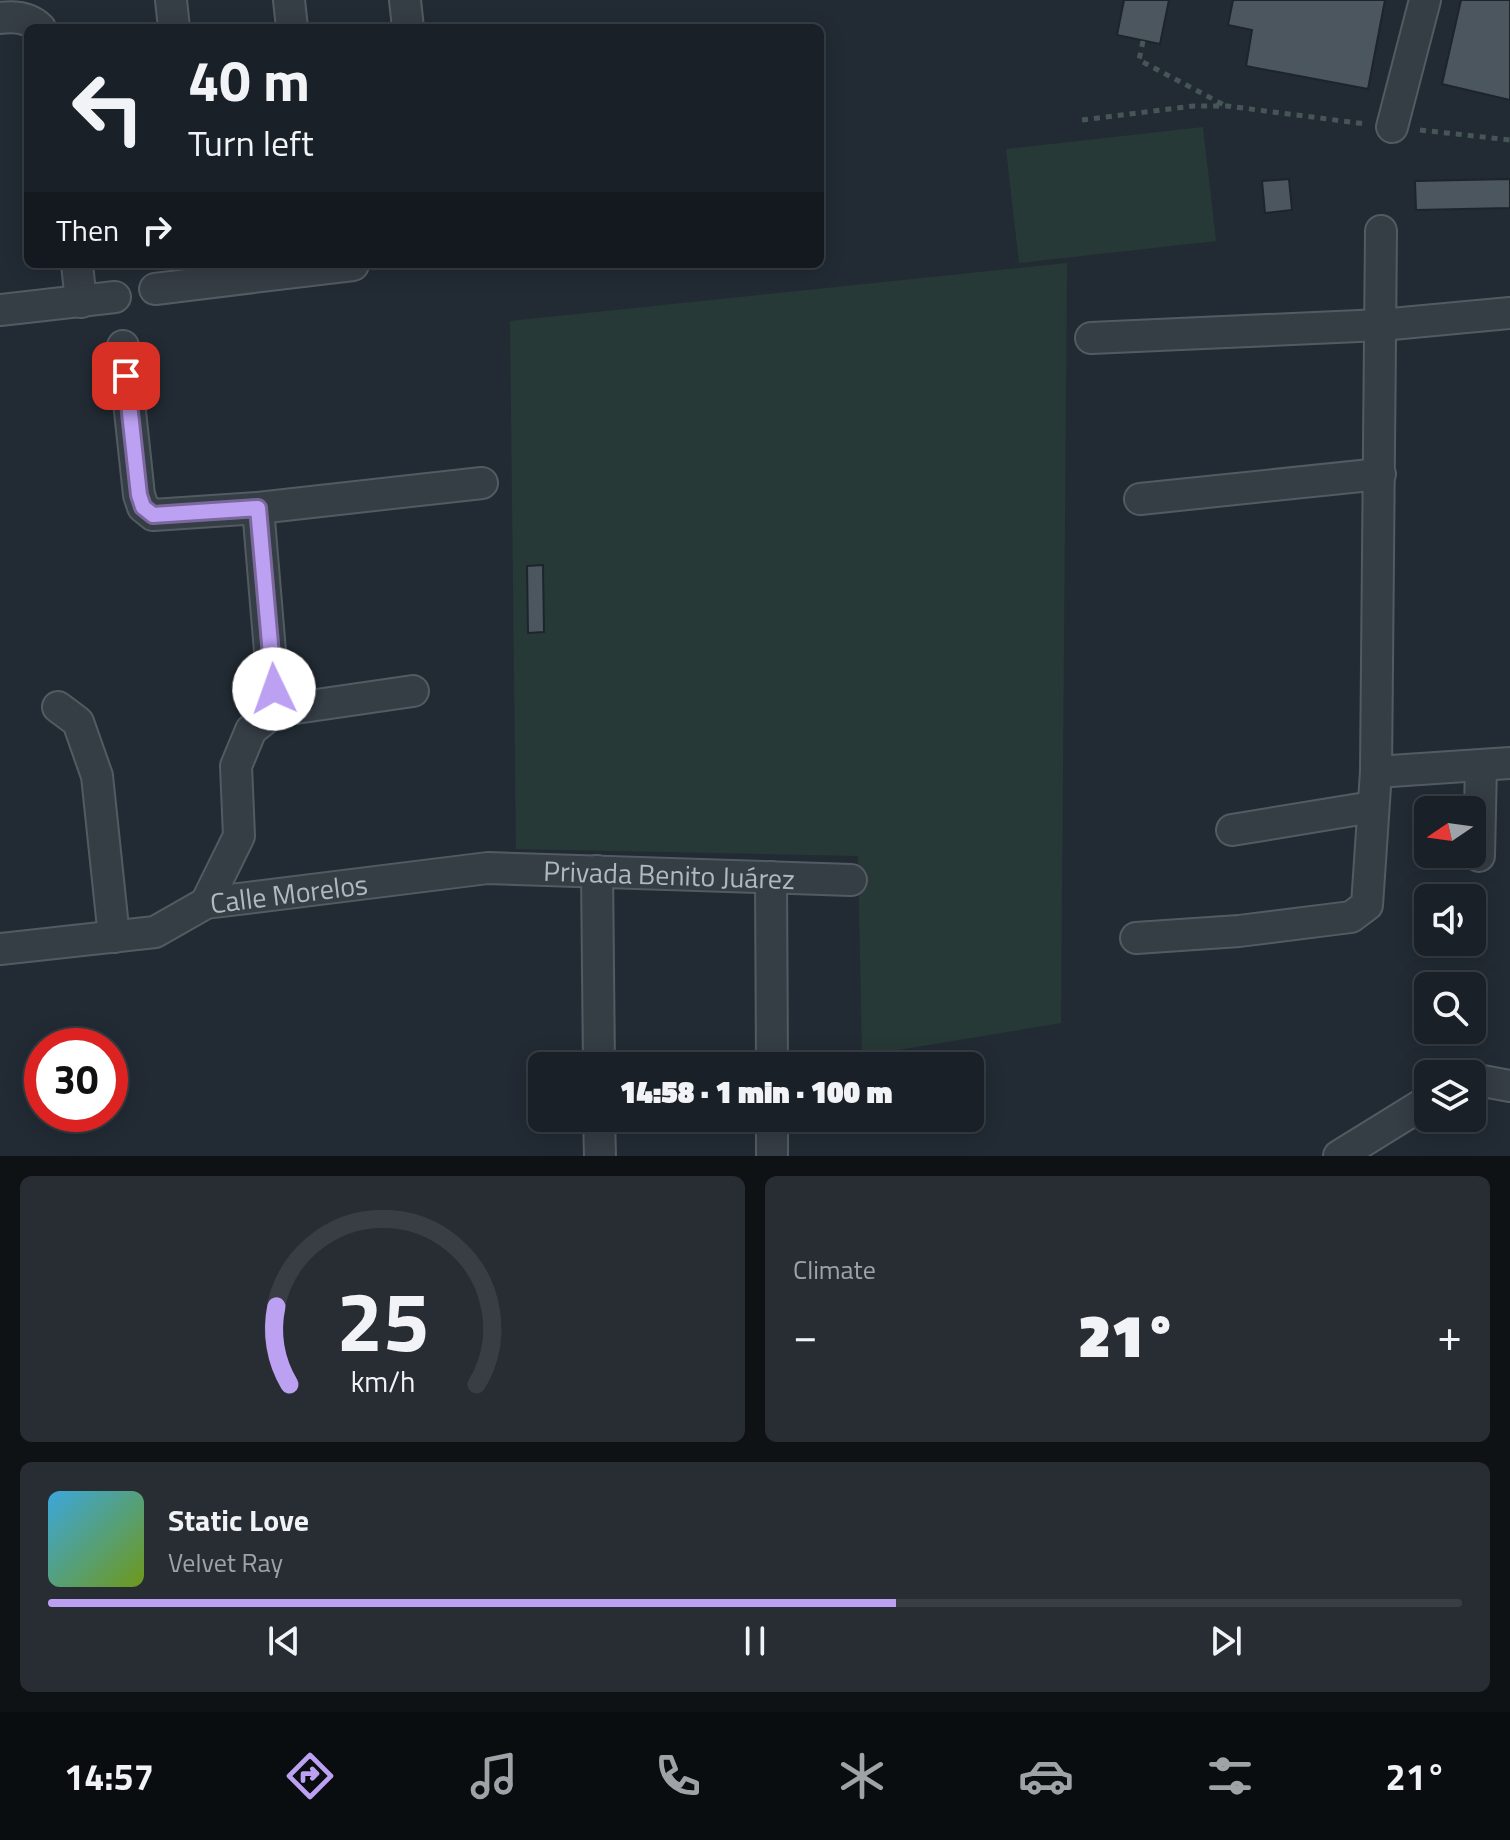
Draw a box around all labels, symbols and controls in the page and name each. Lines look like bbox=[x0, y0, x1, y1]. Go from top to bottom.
text: 40 m bbox=[188, 38, 310, 123]
icon: left bbox=[56, 56, 160, 160]
text: Turn left bbox=[188, 115, 314, 170]
text: Then bbox=[56, 207, 119, 253]
icon: right bbox=[135, 208, 179, 252]
pin bbox=[92, 342, 160, 410]
icon: arrive bbox=[104, 354, 148, 398]
position arrow bbox=[232, 647, 316, 731]
north arrow bbox=[1414, 796, 1486, 868]
map controls bbox=[1414, 796, 1486, 1132]
street label: Privada Benito Juárez bbox=[543, 848, 795, 900]
street label: Calle Morelos bbox=[207, 862, 370, 924]
button: sound bbox=[1414, 884, 1486, 956]
button: search bbox=[1414, 972, 1486, 1044]
speed limit sign: 30 bbox=[24, 1028, 128, 1132]
button: layers bbox=[1414, 1060, 1486, 1132]
text: 14:58 · 1 min · 100 m bbox=[620, 1069, 892, 1115]
text: Climate bbox=[793, 1250, 876, 1289]
text: 25 bbox=[336, 1257, 429, 1383]
text: 21° bbox=[1078, 1289, 1177, 1380]
text: − bbox=[793, 1301, 818, 1368]
text: + bbox=[1437, 1301, 1462, 1368]
text: km/h bbox=[350, 1360, 415, 1403]
text: Static Love bbox=[168, 1497, 309, 1543]
text: Velvet Ray bbox=[168, 1543, 283, 1582]
icon: previous bbox=[262, 1619, 306, 1663]
icon: pause bbox=[733, 1619, 777, 1663]
icon: next bbox=[1204, 1619, 1248, 1663]
icon: directions bbox=[282, 1748, 338, 1804]
icon: music bbox=[466, 1748, 522, 1804]
icon: phone bbox=[650, 1748, 706, 1804]
icon: climate bbox=[834, 1748, 890, 1804]
icon: car bbox=[1018, 1748, 1074, 1804]
icon: filters bbox=[1202, 1748, 1258, 1804]
text: 14:57 bbox=[64, 1749, 154, 1804]
text: 21° bbox=[1386, 1749, 1446, 1804]

